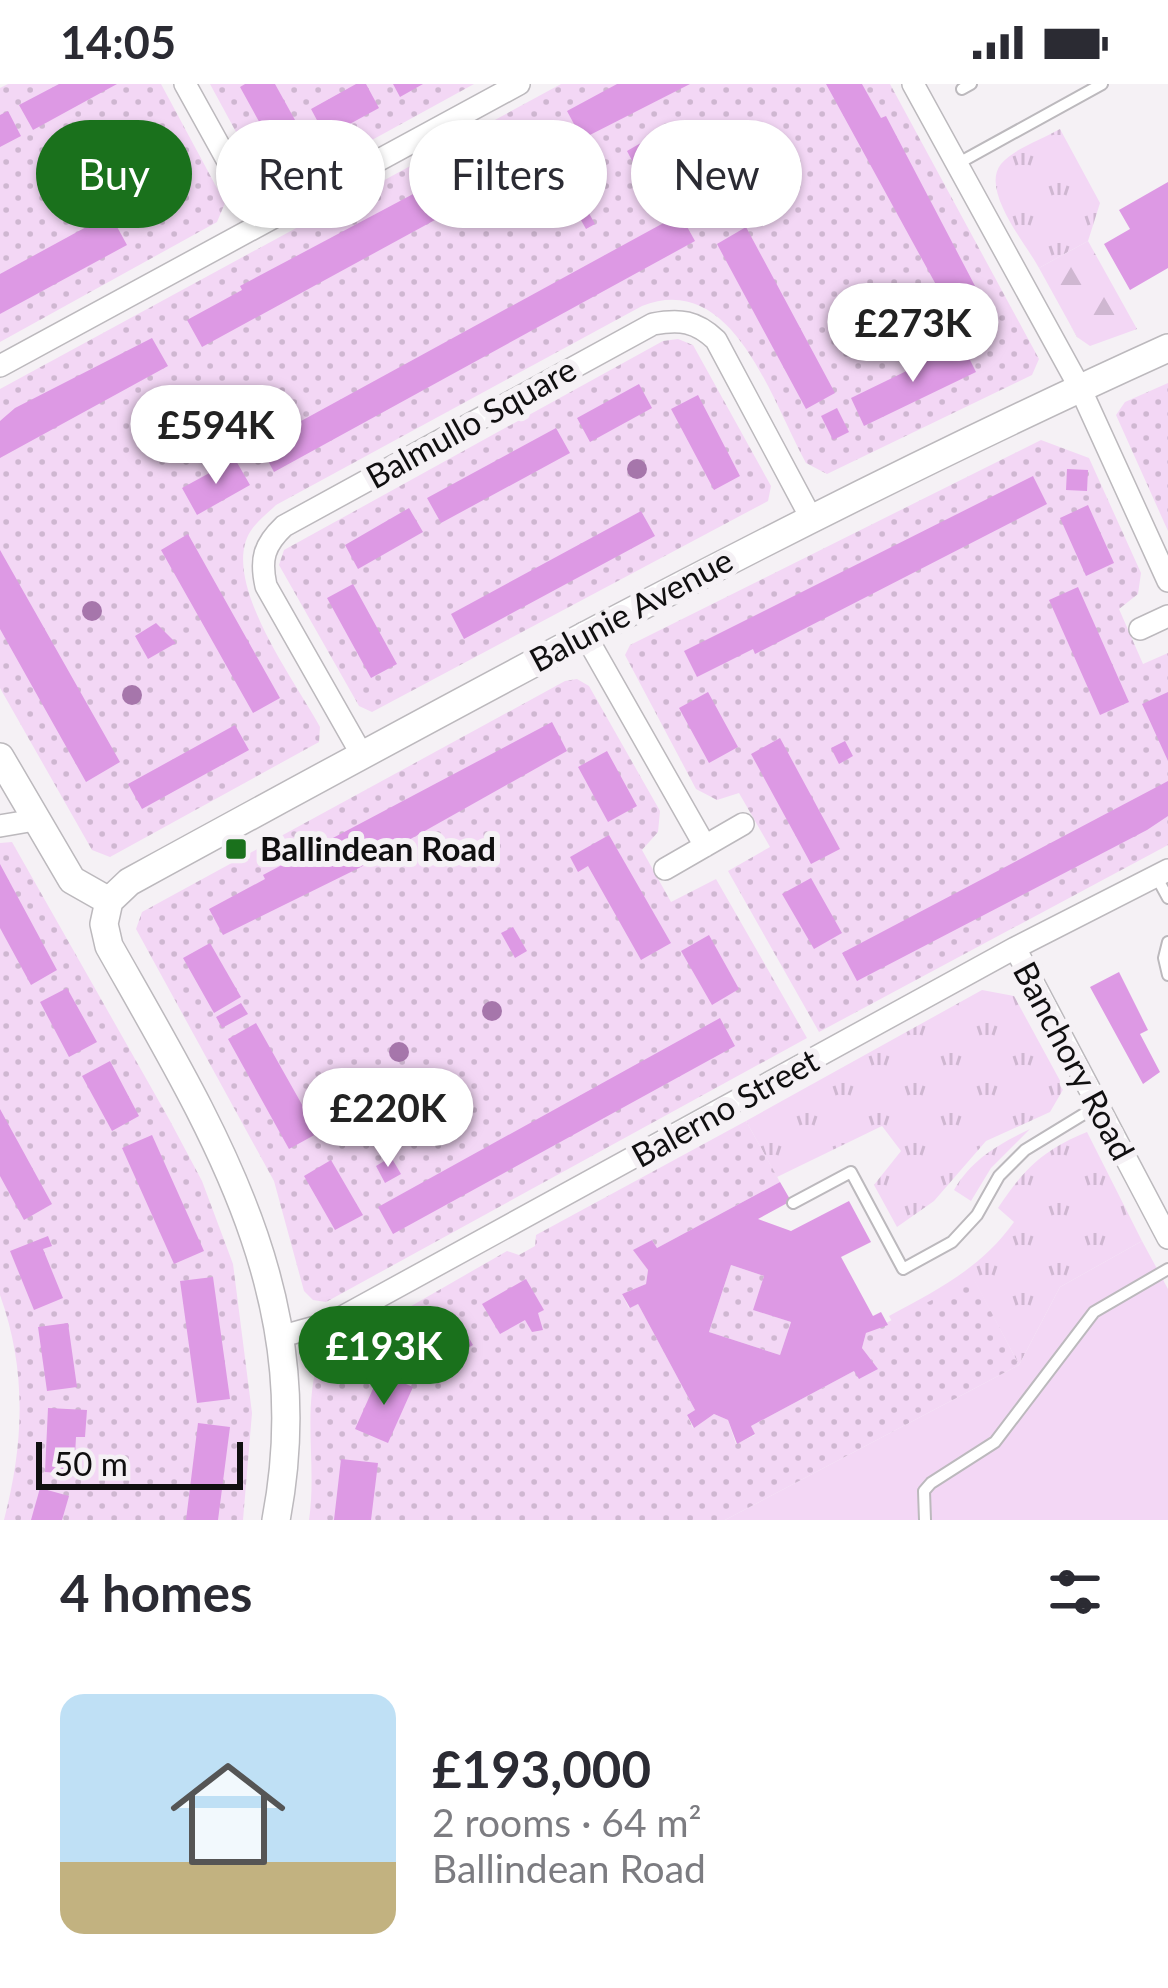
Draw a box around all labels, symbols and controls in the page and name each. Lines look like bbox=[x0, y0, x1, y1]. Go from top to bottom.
text: 14:05 bbox=[60, 15, 176, 69]
chip: Buy bbox=[36, 120, 192, 228]
chip: Rent bbox=[216, 120, 385, 228]
chip: Filters bbox=[409, 120, 607, 228]
chip: New bbox=[631, 120, 802, 228]
pin: £273K bbox=[829, 283, 997, 385]
text: £273K bbox=[854, 299, 972, 345]
street label: Balmullo Square bbox=[359, 348, 582, 496]
pin: £594K bbox=[132, 385, 300, 487]
text: £594K bbox=[157, 401, 275, 447]
street label: Balunie Avenue bbox=[522, 539, 739, 679]
place label: Ballindean Road bbox=[260, 828, 496, 868]
marker: Ballindean Road bbox=[223, 836, 249, 862]
street label: Banchory Road bbox=[1006, 955, 1144, 1166]
street label: Balerno Street bbox=[624, 1039, 825, 1175]
pin: £220K bbox=[304, 1068, 472, 1170]
text: £220K bbox=[329, 1084, 447, 1130]
pin: £193K bbox=[300, 1306, 468, 1408]
text: £193K bbox=[325, 1322, 443, 1368]
scale bar bbox=[36, 1436, 243, 1489]
text: 50 m bbox=[54, 1443, 128, 1483]
icon: filters bbox=[1042, 1559, 1108, 1625]
text: 4 homes bbox=[60, 1562, 252, 1623]
text: £193,000 bbox=[432, 1738, 651, 1799]
icon: home bbox=[156, 1742, 300, 1886]
text: 2 rooms · 64 m² bbox=[432, 1799, 702, 1845]
text: Ballindean Road bbox=[432, 1845, 706, 1891]

